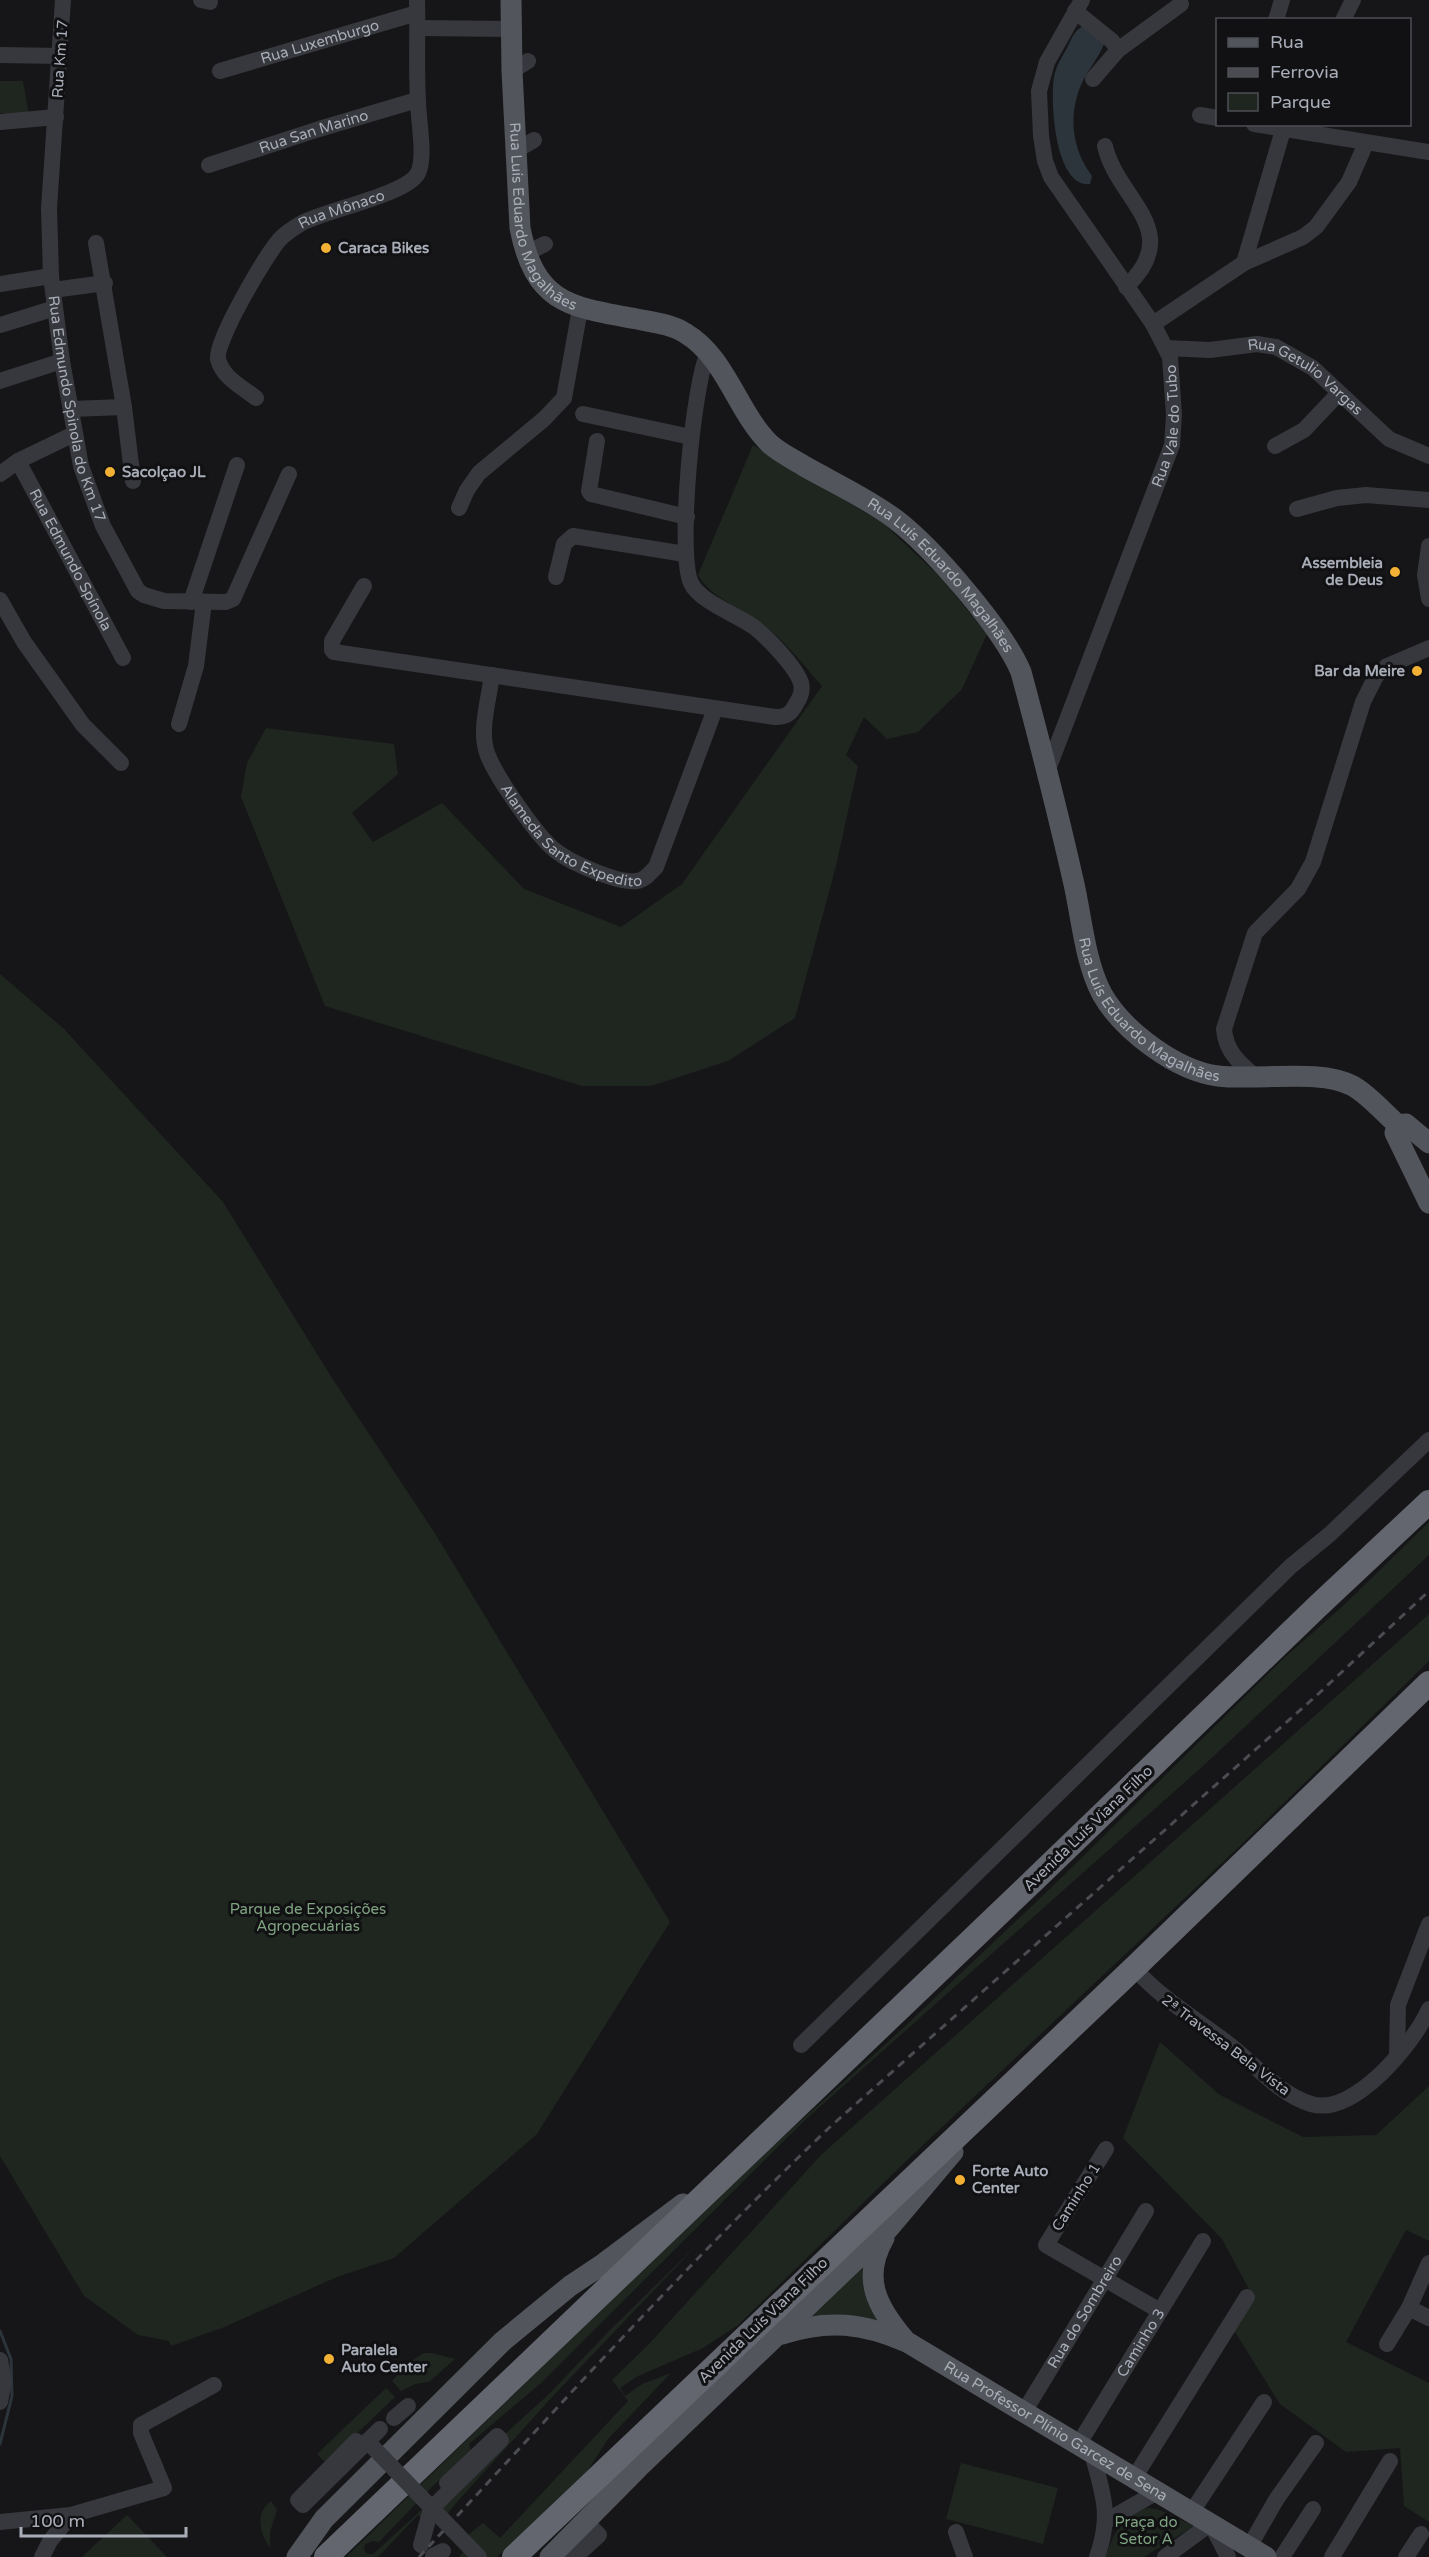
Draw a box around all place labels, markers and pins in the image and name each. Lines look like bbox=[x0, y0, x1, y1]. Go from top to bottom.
place label: Caraca Bikes bbox=[338, 239, 429, 257]
marker: Caraca Bikes bbox=[319, 241, 333, 255]
place label: Sacolçao JL bbox=[122, 463, 206, 482]
marker: Sacolçao JL bbox=[103, 465, 117, 479]
place label: Assembleia de Deus bbox=[1301, 554, 1383, 589]
marker: Assembleia de Deus bbox=[1388, 565, 1402, 579]
place label: Bar da Meire bbox=[1314, 662, 1406, 680]
marker: Bar da Meire bbox=[1410, 664, 1424, 678]
place label: Forte Auto Center bbox=[972, 2162, 1048, 2197]
marker: Forte Auto Center bbox=[953, 2173, 967, 2187]
place label: Paralela Auto Center bbox=[341, 2341, 428, 2376]
marker: Paralela Auto Center bbox=[322, 2352, 336, 2366]

